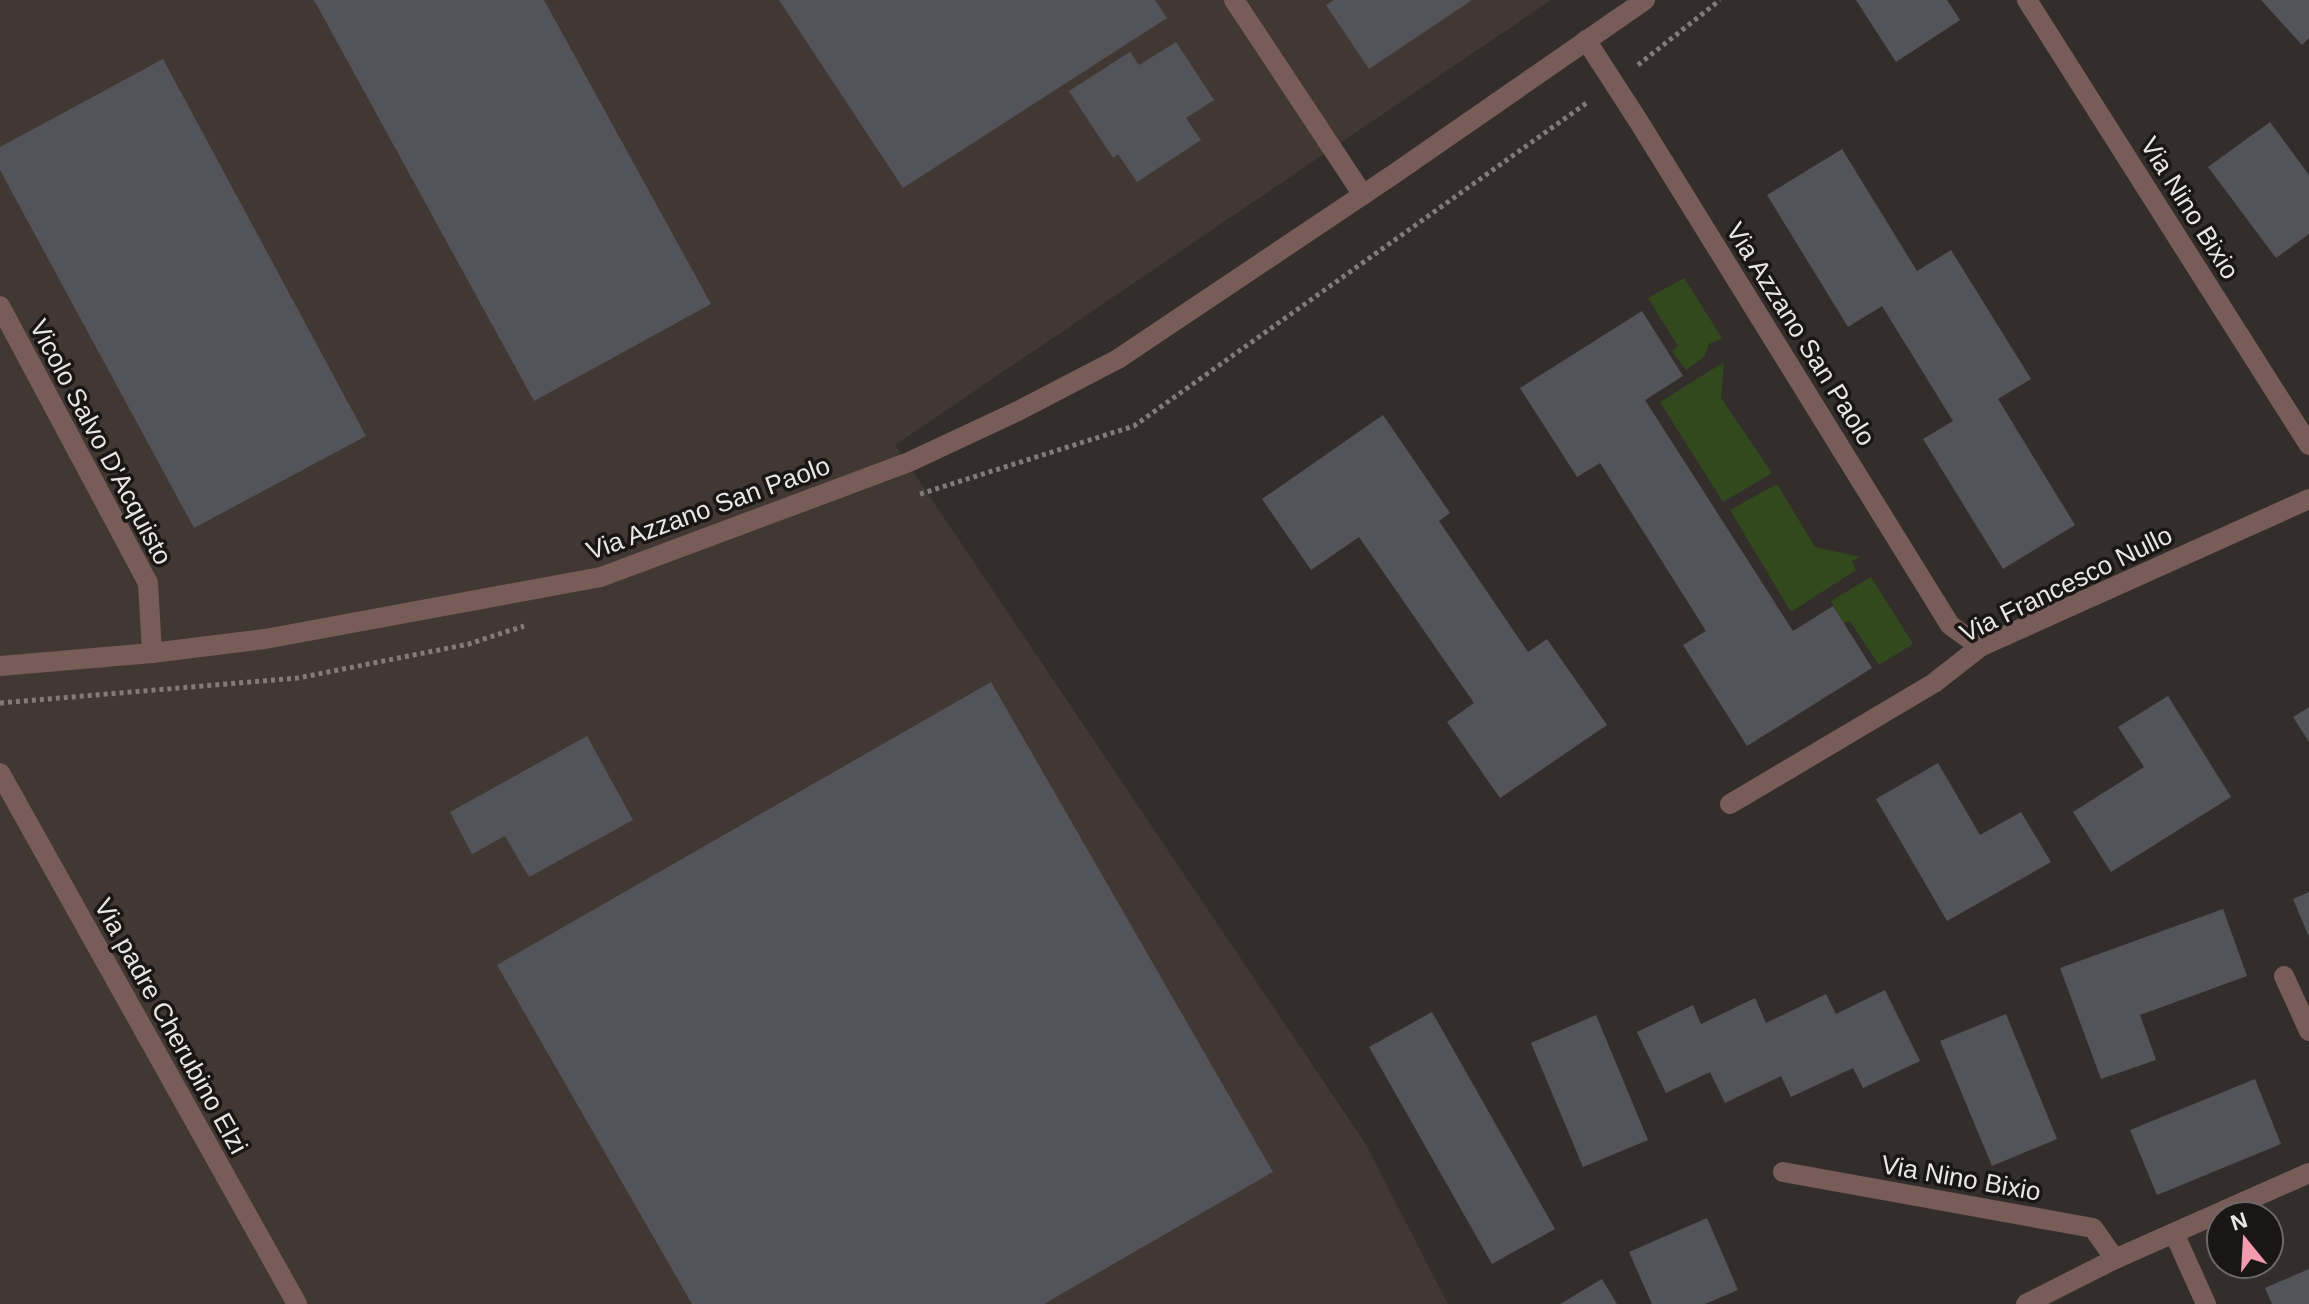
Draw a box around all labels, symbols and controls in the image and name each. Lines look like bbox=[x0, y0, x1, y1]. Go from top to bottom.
street label: Via Nino Bixio bbox=[2135, 132, 2245, 284]
street label: Via Azzano San Paolo bbox=[1720, 217, 1882, 451]
street label: Vicolo Salvo D'Acquisto bbox=[24, 314, 178, 570]
street label: Via Azzano San Paolo bbox=[582, 450, 834, 566]
street label: Via Francesco Nullo bbox=[1955, 520, 2177, 648]
street label: Via padre Cherubino Elzi bbox=[88, 893, 254, 1159]
street label: Via Nino Bixio bbox=[1879, 1149, 2043, 1207]
north arrow bbox=[2205, 1200, 2285, 1280]
text: N bbox=[2228, 1207, 2250, 1236]

